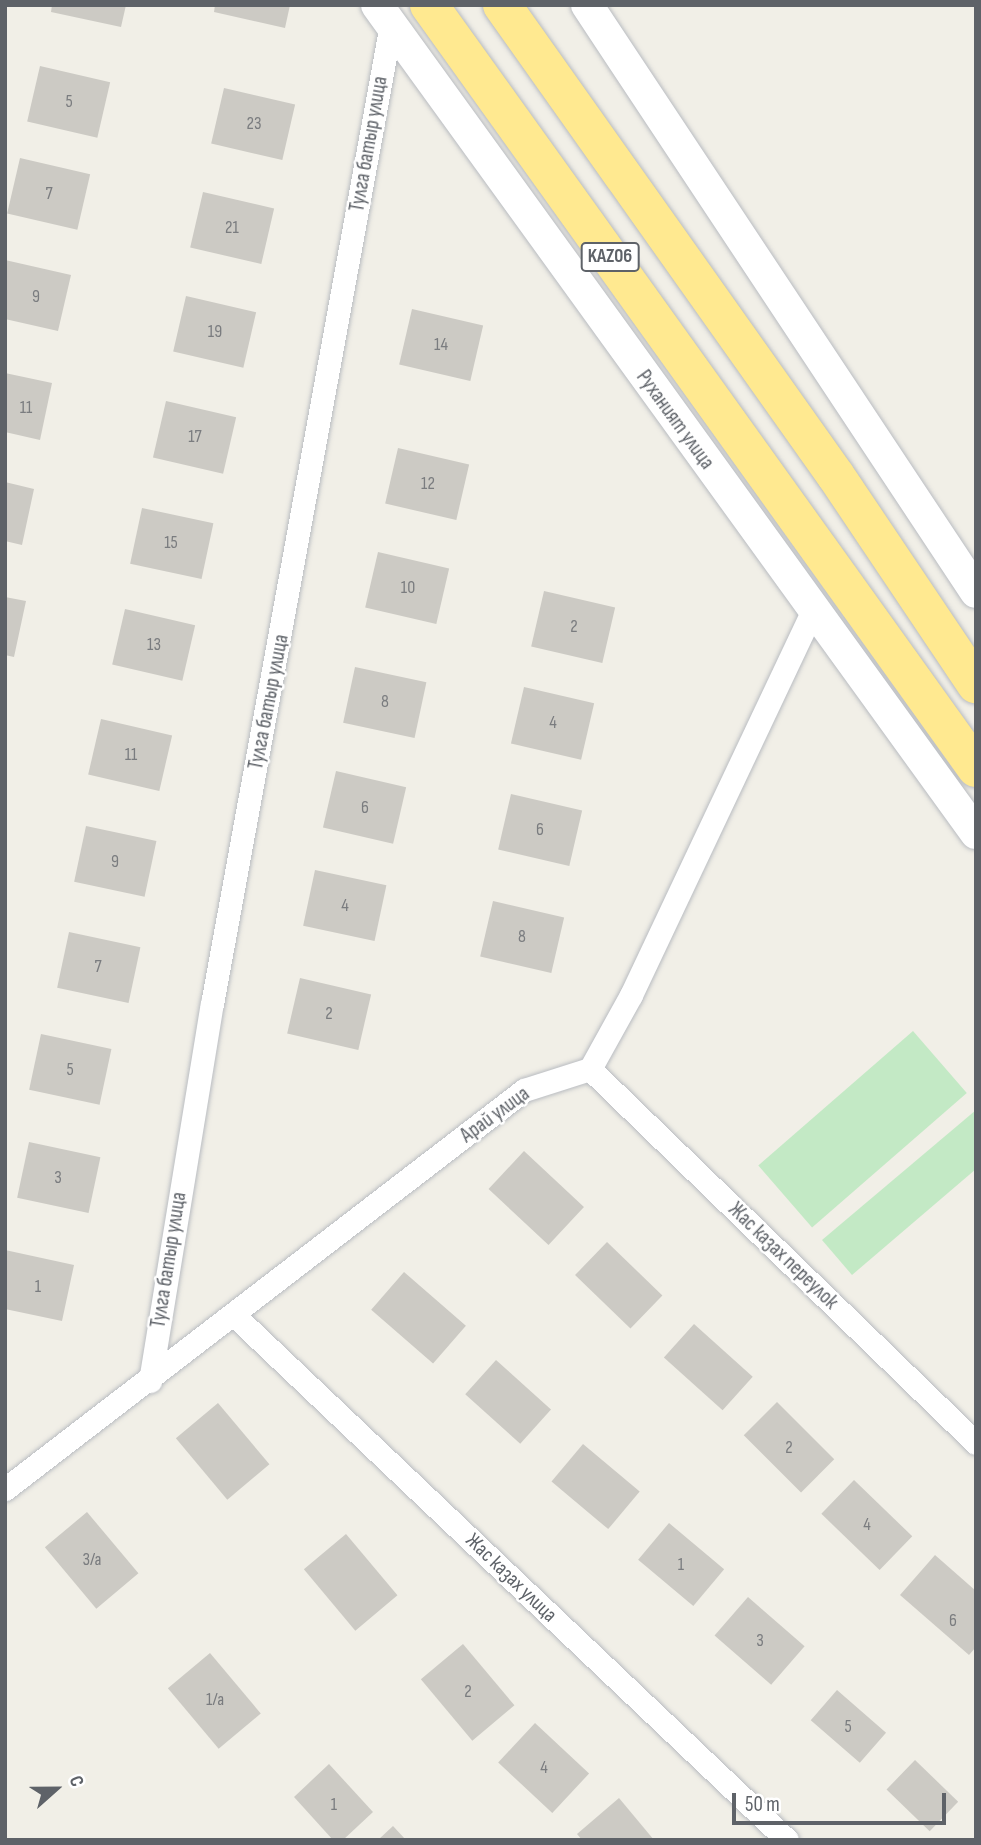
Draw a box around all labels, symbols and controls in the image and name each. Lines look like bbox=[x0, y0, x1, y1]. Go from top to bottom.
street label: Тулга батыр улица bbox=[345, 74, 393, 214]
house number: 5 bbox=[65, 91, 73, 113]
house number: 23 bbox=[247, 113, 261, 135]
house number: 7 bbox=[45, 183, 53, 205]
house number: 21 bbox=[225, 217, 239, 239]
road number: KАZ06 bbox=[580, 242, 640, 272]
house number: 9 bbox=[32, 286, 40, 308]
house number: 19 bbox=[208, 321, 222, 343]
house number: 14 bbox=[434, 334, 448, 356]
street label: Руханият улица bbox=[631, 366, 719, 474]
house number: 11 bbox=[20, 397, 32, 419]
house number: 17 bbox=[188, 426, 202, 448]
house number: 12 bbox=[421, 473, 435, 495]
house number: 15 bbox=[164, 532, 178, 554]
house number: 10 bbox=[401, 577, 415, 599]
house number: 2 bbox=[570, 616, 578, 638]
street label: Тулга батыр улица bbox=[244, 632, 294, 772]
house number: 13 bbox=[147, 634, 161, 656]
house number: 8 bbox=[381, 691, 389, 713]
house number: 4 bbox=[549, 712, 557, 734]
house number: 11 bbox=[125, 744, 137, 766]
house number: 6 bbox=[361, 797, 369, 819]
house number: 6 bbox=[536, 819, 544, 841]
house number: 9 bbox=[111, 851, 119, 873]
house number: 4 bbox=[341, 895, 349, 917]
house number: 8 bbox=[518, 926, 526, 948]
house number: 7 bbox=[94, 956, 102, 978]
house number: 2 bbox=[325, 1003, 333, 1025]
house number: 5 bbox=[66, 1059, 74, 1081]
street label: Арай улица bbox=[456, 1082, 534, 1148]
house number: 3 bbox=[54, 1167, 62, 1189]
street label: Тулга батыр улица bbox=[146, 1190, 192, 1330]
street label: Жас казах переулок bbox=[723, 1197, 843, 1315]
house number: 1 bbox=[35, 1276, 41, 1298]
house number: 2 bbox=[785, 1437, 793, 1459]
house number: 4 bbox=[863, 1514, 871, 1536]
street label: Жас казах улица bbox=[460, 1528, 562, 1628]
house number: 3/а bbox=[82, 1549, 102, 1571]
house number: 1 bbox=[678, 1554, 684, 1576]
house number: 6 bbox=[949, 1610, 957, 1632]
house number: 3 bbox=[756, 1630, 764, 1652]
house number: 2 bbox=[464, 1681, 472, 1703]
house number: 1/а bbox=[206, 1689, 224, 1711]
house number: 5 bbox=[844, 1716, 852, 1738]
north arrow bbox=[21, 1754, 91, 1824]
house number: 4 bbox=[540, 1757, 548, 1779]
text: С bbox=[64, 1773, 89, 1790]
scale bar bbox=[736, 1778, 950, 1822]
text: 50 m bbox=[745, 1792, 780, 1817]
house number: 1 bbox=[331, 1794, 337, 1816]

